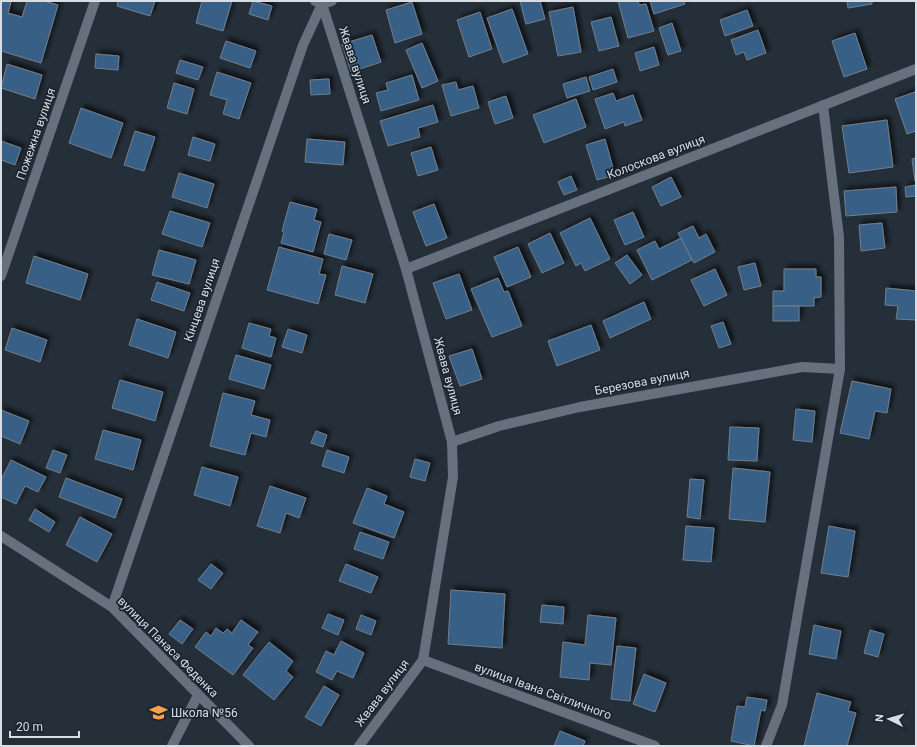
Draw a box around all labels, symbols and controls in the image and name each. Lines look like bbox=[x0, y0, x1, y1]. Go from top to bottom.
street label: Жвава вулиця bbox=[336, 25, 374, 105]
street label: Пожежна вулиця bbox=[14, 86, 58, 182]
street label: Колоскова вулиця bbox=[605, 132, 707, 182]
street label: Кінцева вулиця bbox=[181, 256, 223, 344]
street label: Жвава вулиця bbox=[431, 335, 465, 417]
street label: Березова вулиця bbox=[593, 366, 691, 398]
street label: вулиця Панаса Феденка bbox=[115, 594, 221, 700]
street label: Жвава вулиця bbox=[352, 657, 412, 729]
street label: вулиця Івана Світличного bbox=[473, 660, 614, 722]
north arrow bbox=[869, 699, 909, 739]
school or university icon: Школа №56 bbox=[148, 703, 168, 723]
place label: Школа №56 bbox=[171, 706, 238, 720]
scale bar bbox=[10, 713, 79, 739]
text: N bbox=[873, 714, 886, 723]
text: 20 m bbox=[16, 720, 43, 734]

